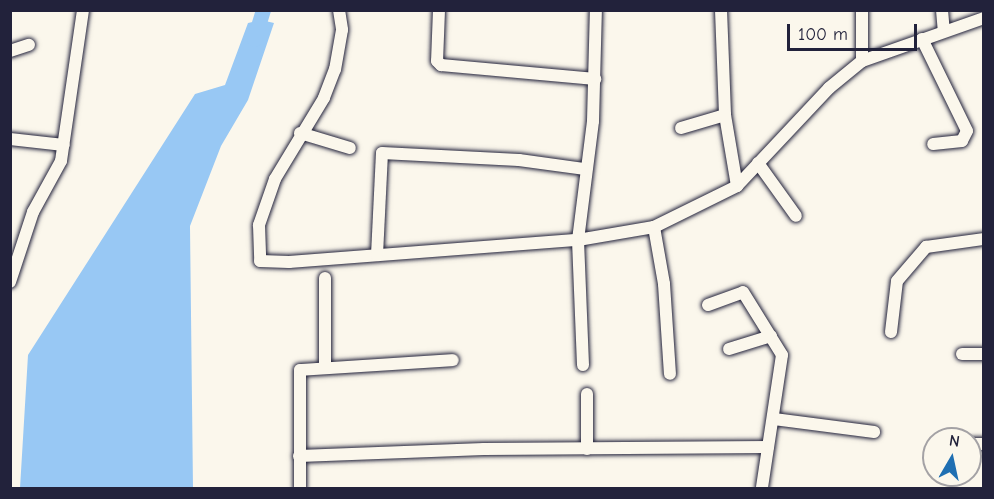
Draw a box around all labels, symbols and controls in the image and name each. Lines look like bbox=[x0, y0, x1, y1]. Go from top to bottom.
scale bar bbox=[790, 12, 920, 50]
text: 100 m bbox=[798, 24, 848, 45]
north arrow bbox=[922, 427, 982, 487]
text: N bbox=[948, 431, 961, 451]

